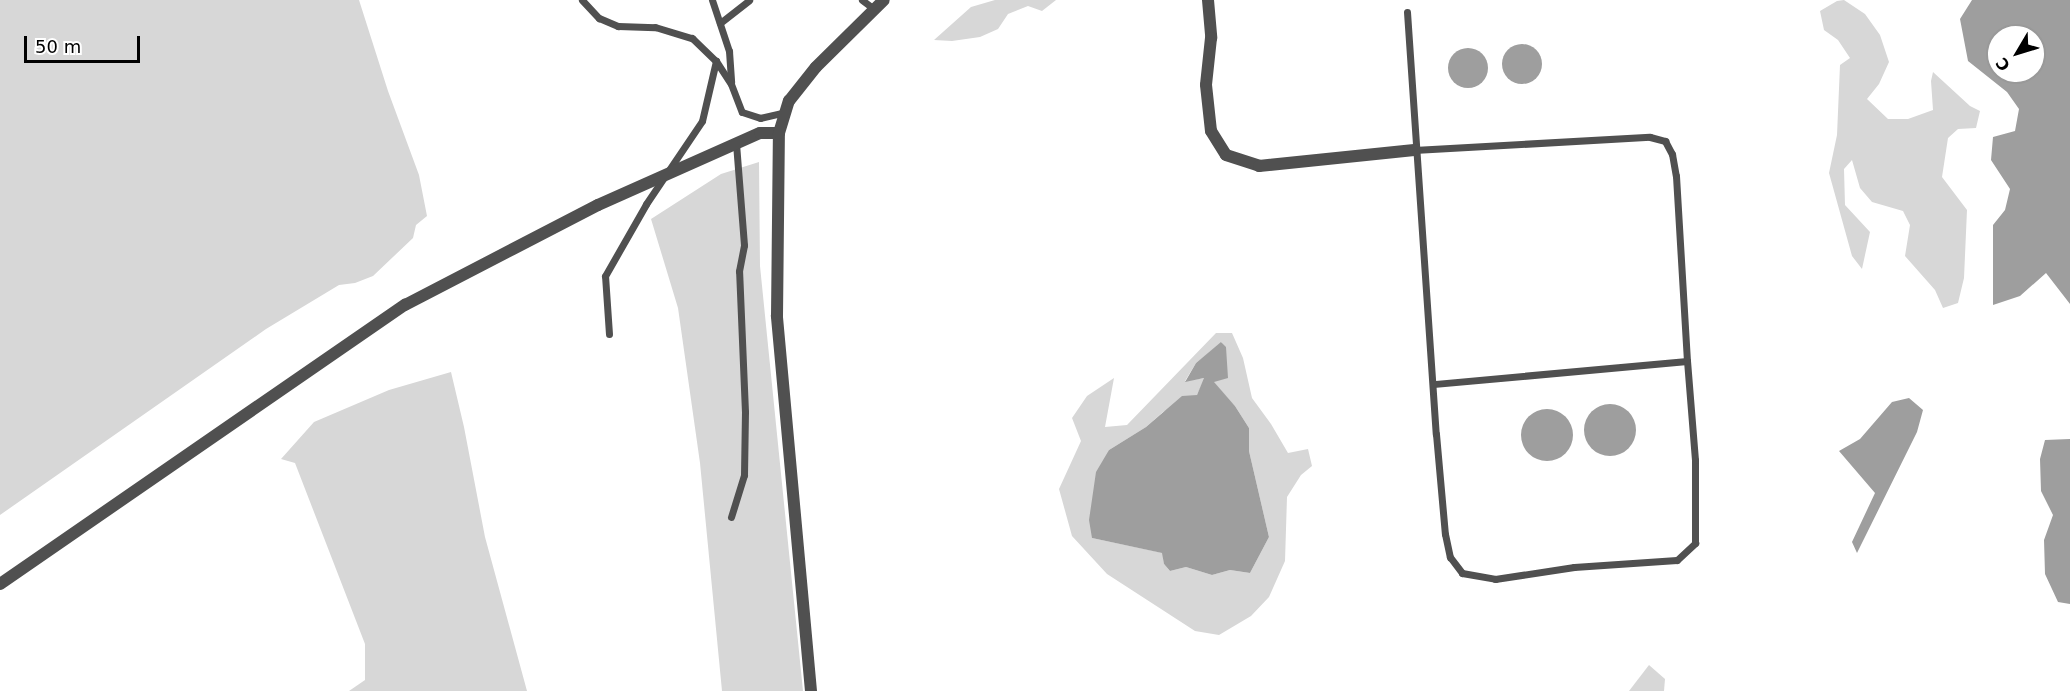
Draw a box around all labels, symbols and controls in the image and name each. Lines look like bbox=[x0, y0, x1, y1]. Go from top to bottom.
scale bar bbox=[27, 24, 142, 62]
north arrow bbox=[1986, 24, 2046, 84]
text: 50 m bbox=[35, 36, 81, 57]
text: С bbox=[1992, 54, 2014, 75]

